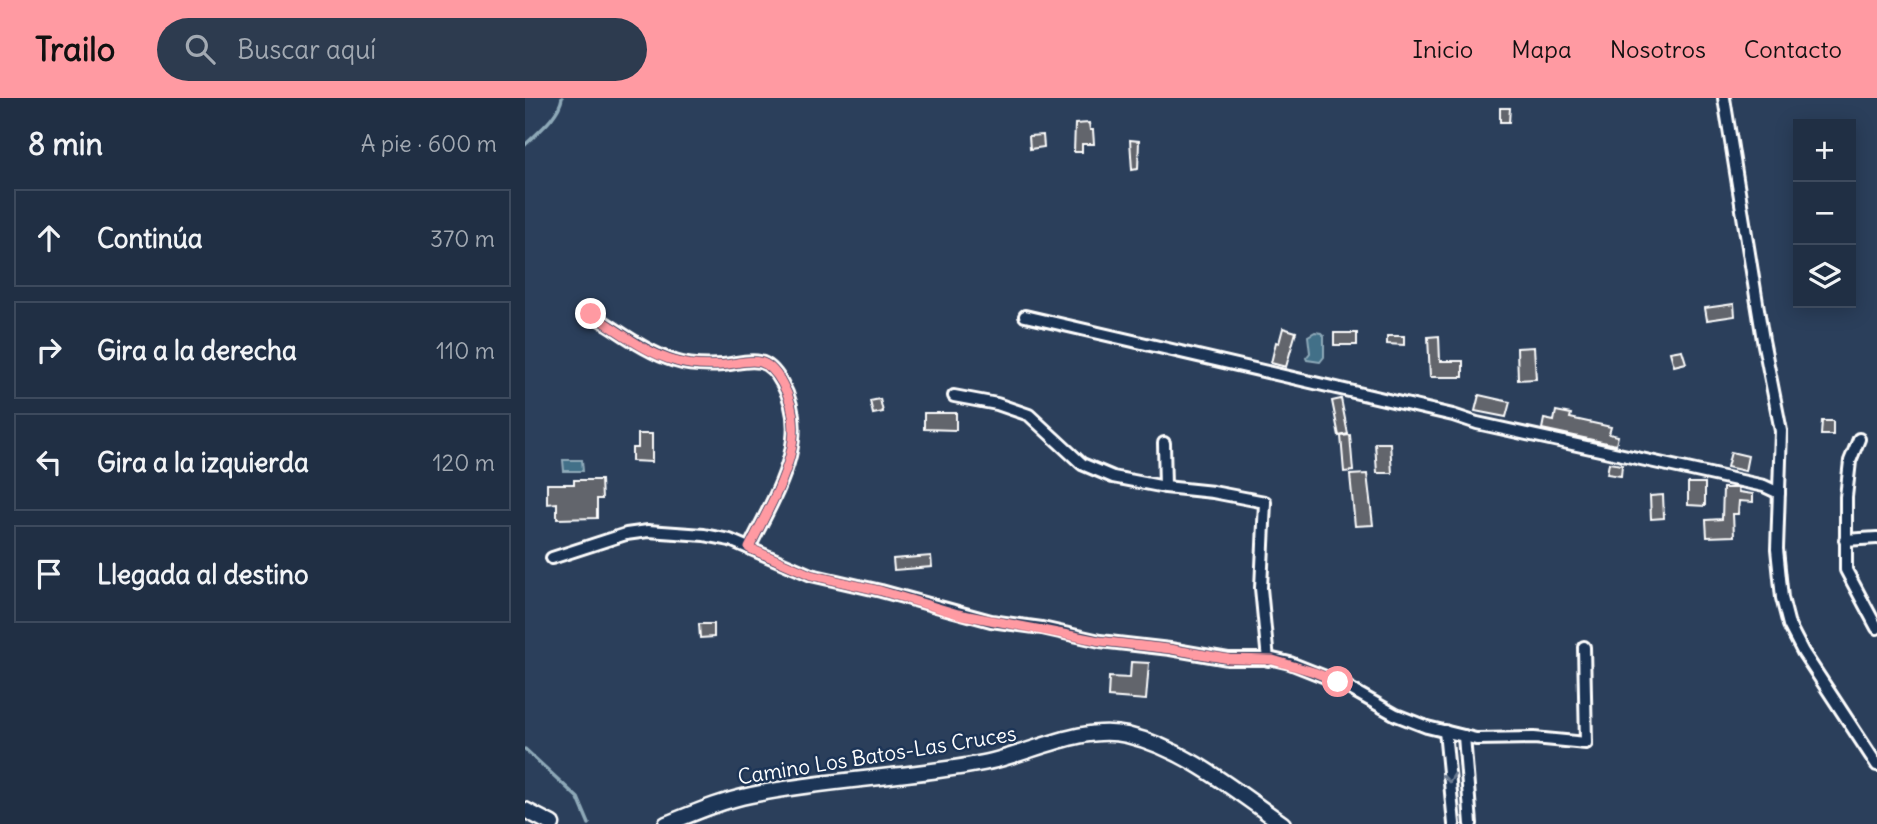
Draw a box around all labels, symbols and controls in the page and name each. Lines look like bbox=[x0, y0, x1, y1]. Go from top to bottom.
search box bbox=[157, 18, 647, 81]
text: Trailo bbox=[35, 28, 115, 70]
icon: search bbox=[181, 30, 219, 68]
text: Buscar aquí bbox=[237, 33, 376, 66]
text: Inicio bbox=[1413, 34, 1473, 64]
text: Mapa bbox=[1511, 34, 1572, 64]
text: Nosotros bbox=[1610, 34, 1706, 64]
text: Contacto bbox=[1744, 34, 1842, 64]
map controls bbox=[1793, 119, 1856, 308]
button: + bbox=[1793, 119, 1856, 182]
text: 8 min bbox=[28, 125, 103, 163]
text: A pie · 600 m bbox=[361, 129, 497, 158]
button: − bbox=[1793, 182, 1856, 245]
icon: ahead bbox=[30, 219, 68, 257]
text: Continúa bbox=[97, 222, 203, 255]
text: 370 m bbox=[430, 224, 495, 253]
button: layers bbox=[1793, 245, 1856, 308]
route end bbox=[575, 298, 606, 329]
icon: right bbox=[30, 331, 68, 369]
text: Gira a la derecha bbox=[97, 334, 297, 367]
text: 110 m bbox=[436, 336, 495, 365]
icon: left bbox=[30, 443, 68, 481]
text: Gira a la izquierda bbox=[97, 446, 309, 479]
text: 120 m bbox=[432, 448, 495, 477]
icon: arrive bbox=[30, 555, 68, 593]
text: Llegada al destino bbox=[97, 558, 309, 591]
route start bbox=[1322, 666, 1353, 697]
street label: Camino Los Batos-Las Cruces bbox=[736, 720, 1018, 790]
one-way arrow bbox=[1442, 772, 1457, 784]

